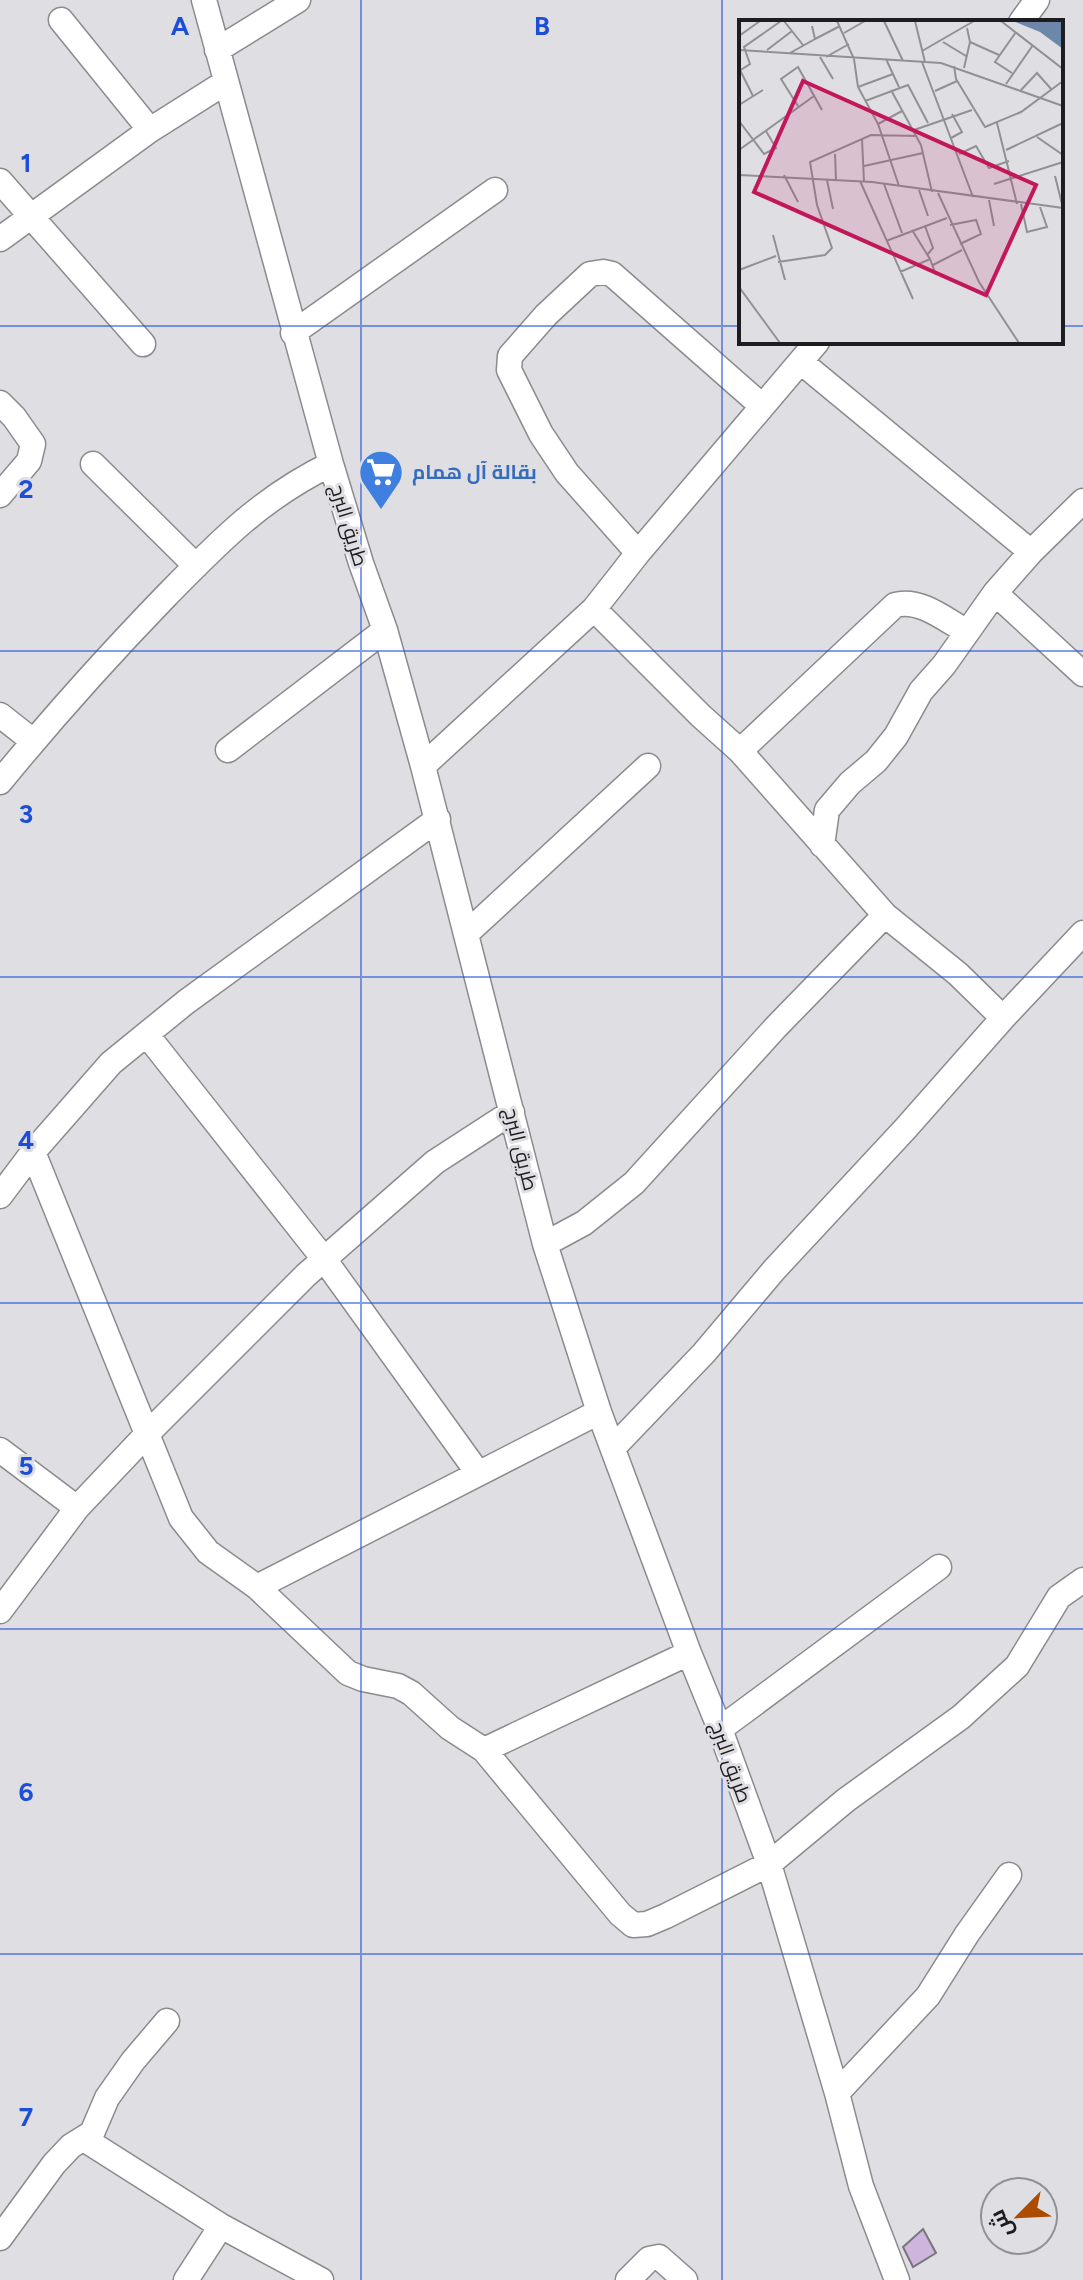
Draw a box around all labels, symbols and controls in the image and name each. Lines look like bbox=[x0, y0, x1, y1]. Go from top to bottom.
text: A bbox=[171, 10, 190, 42]
text: B bbox=[534, 10, 550, 42]
inset map bbox=[739, 20, 1063, 344]
text: 1 bbox=[21, 147, 31, 179]
supermarket icon: بقالة آل همام bbox=[357, 448, 405, 511]
place label: بقالة آل همام bbox=[412, 460, 537, 486]
text: 2 bbox=[18, 473, 34, 505]
street label: طريق البرج bbox=[323, 481, 373, 570]
text: 3 bbox=[19, 798, 33, 830]
street label: طريق البرج bbox=[497, 1105, 543, 1194]
text: 4 bbox=[18, 1124, 34, 1156]
text: 5 bbox=[18, 1450, 34, 1482]
street label: طريق البرج bbox=[703, 1718, 757, 1807]
text: 6 bbox=[18, 1776, 34, 1808]
text: 7 bbox=[19, 2101, 33, 2133]
north arrow bbox=[979, 2176, 1059, 2256]
text: ش bbox=[983, 2206, 1019, 2242]

